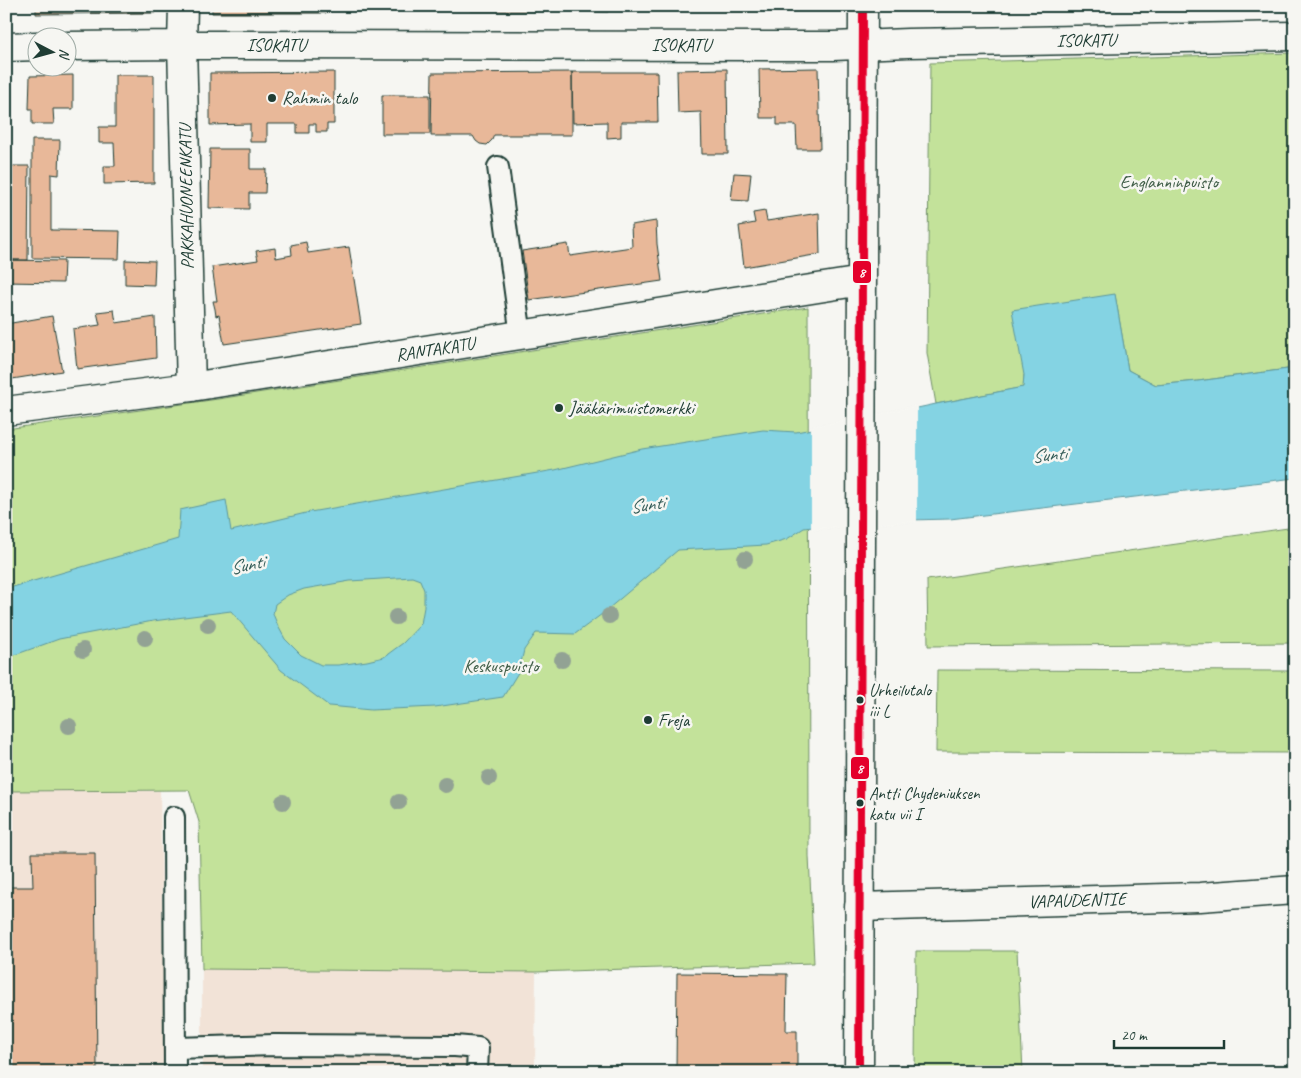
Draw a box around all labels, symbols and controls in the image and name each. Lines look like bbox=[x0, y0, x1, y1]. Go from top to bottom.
north arrow bbox=[28, 28, 78, 78]
street label: ISOKATU bbox=[1056, 28, 1119, 52]
street label: ISOKATU bbox=[246, 34, 309, 56]
street label: ISOKATU bbox=[651, 34, 714, 56]
text: N bbox=[55, 48, 73, 61]
place label: Rahmin talo bbox=[282, 87, 359, 109]
marker: Rahmin talo bbox=[266, 92, 278, 104]
street label: PAKKAHUONEENKATU bbox=[174, 121, 198, 270]
park label: Englanninpuisto bbox=[1120, 171, 1220, 193]
line badge: 8 bbox=[852, 260, 872, 284]
text: 8 bbox=[859, 264, 867, 281]
street label: RANTAKATU bbox=[394, 331, 479, 366]
place label: Jääkärimuistomerkki bbox=[568, 397, 697, 419]
marker: Jääkärimuistomerkki bbox=[553, 402, 565, 414]
water label: Sunti bbox=[1031, 441, 1072, 469]
water label: Sunti bbox=[628, 490, 670, 520]
water label: Sunti bbox=[228, 549, 271, 580]
park label: Keskuspuisto bbox=[464, 655, 540, 677]
place label: Urheilutalo iii L bbox=[869, 680, 933, 722]
marker: Urheilutalo iii L bbox=[855, 695, 865, 705]
place label: Freja bbox=[658, 709, 691, 731]
marker: Freja bbox=[642, 714, 654, 726]
line badge: 8 bbox=[850, 756, 870, 780]
text: 8 bbox=[857, 760, 865, 777]
place label: Antti Chydeniuksen katu vii I bbox=[869, 783, 981, 825]
marker: Antti Chydeniuksen katu vii I bbox=[855, 798, 865, 808]
street label: VAPAUDENTIE bbox=[1028, 887, 1128, 913]
scale bar bbox=[1114, 1018, 1224, 1050]
text: 20 m bbox=[1121, 1026, 1148, 1045]

